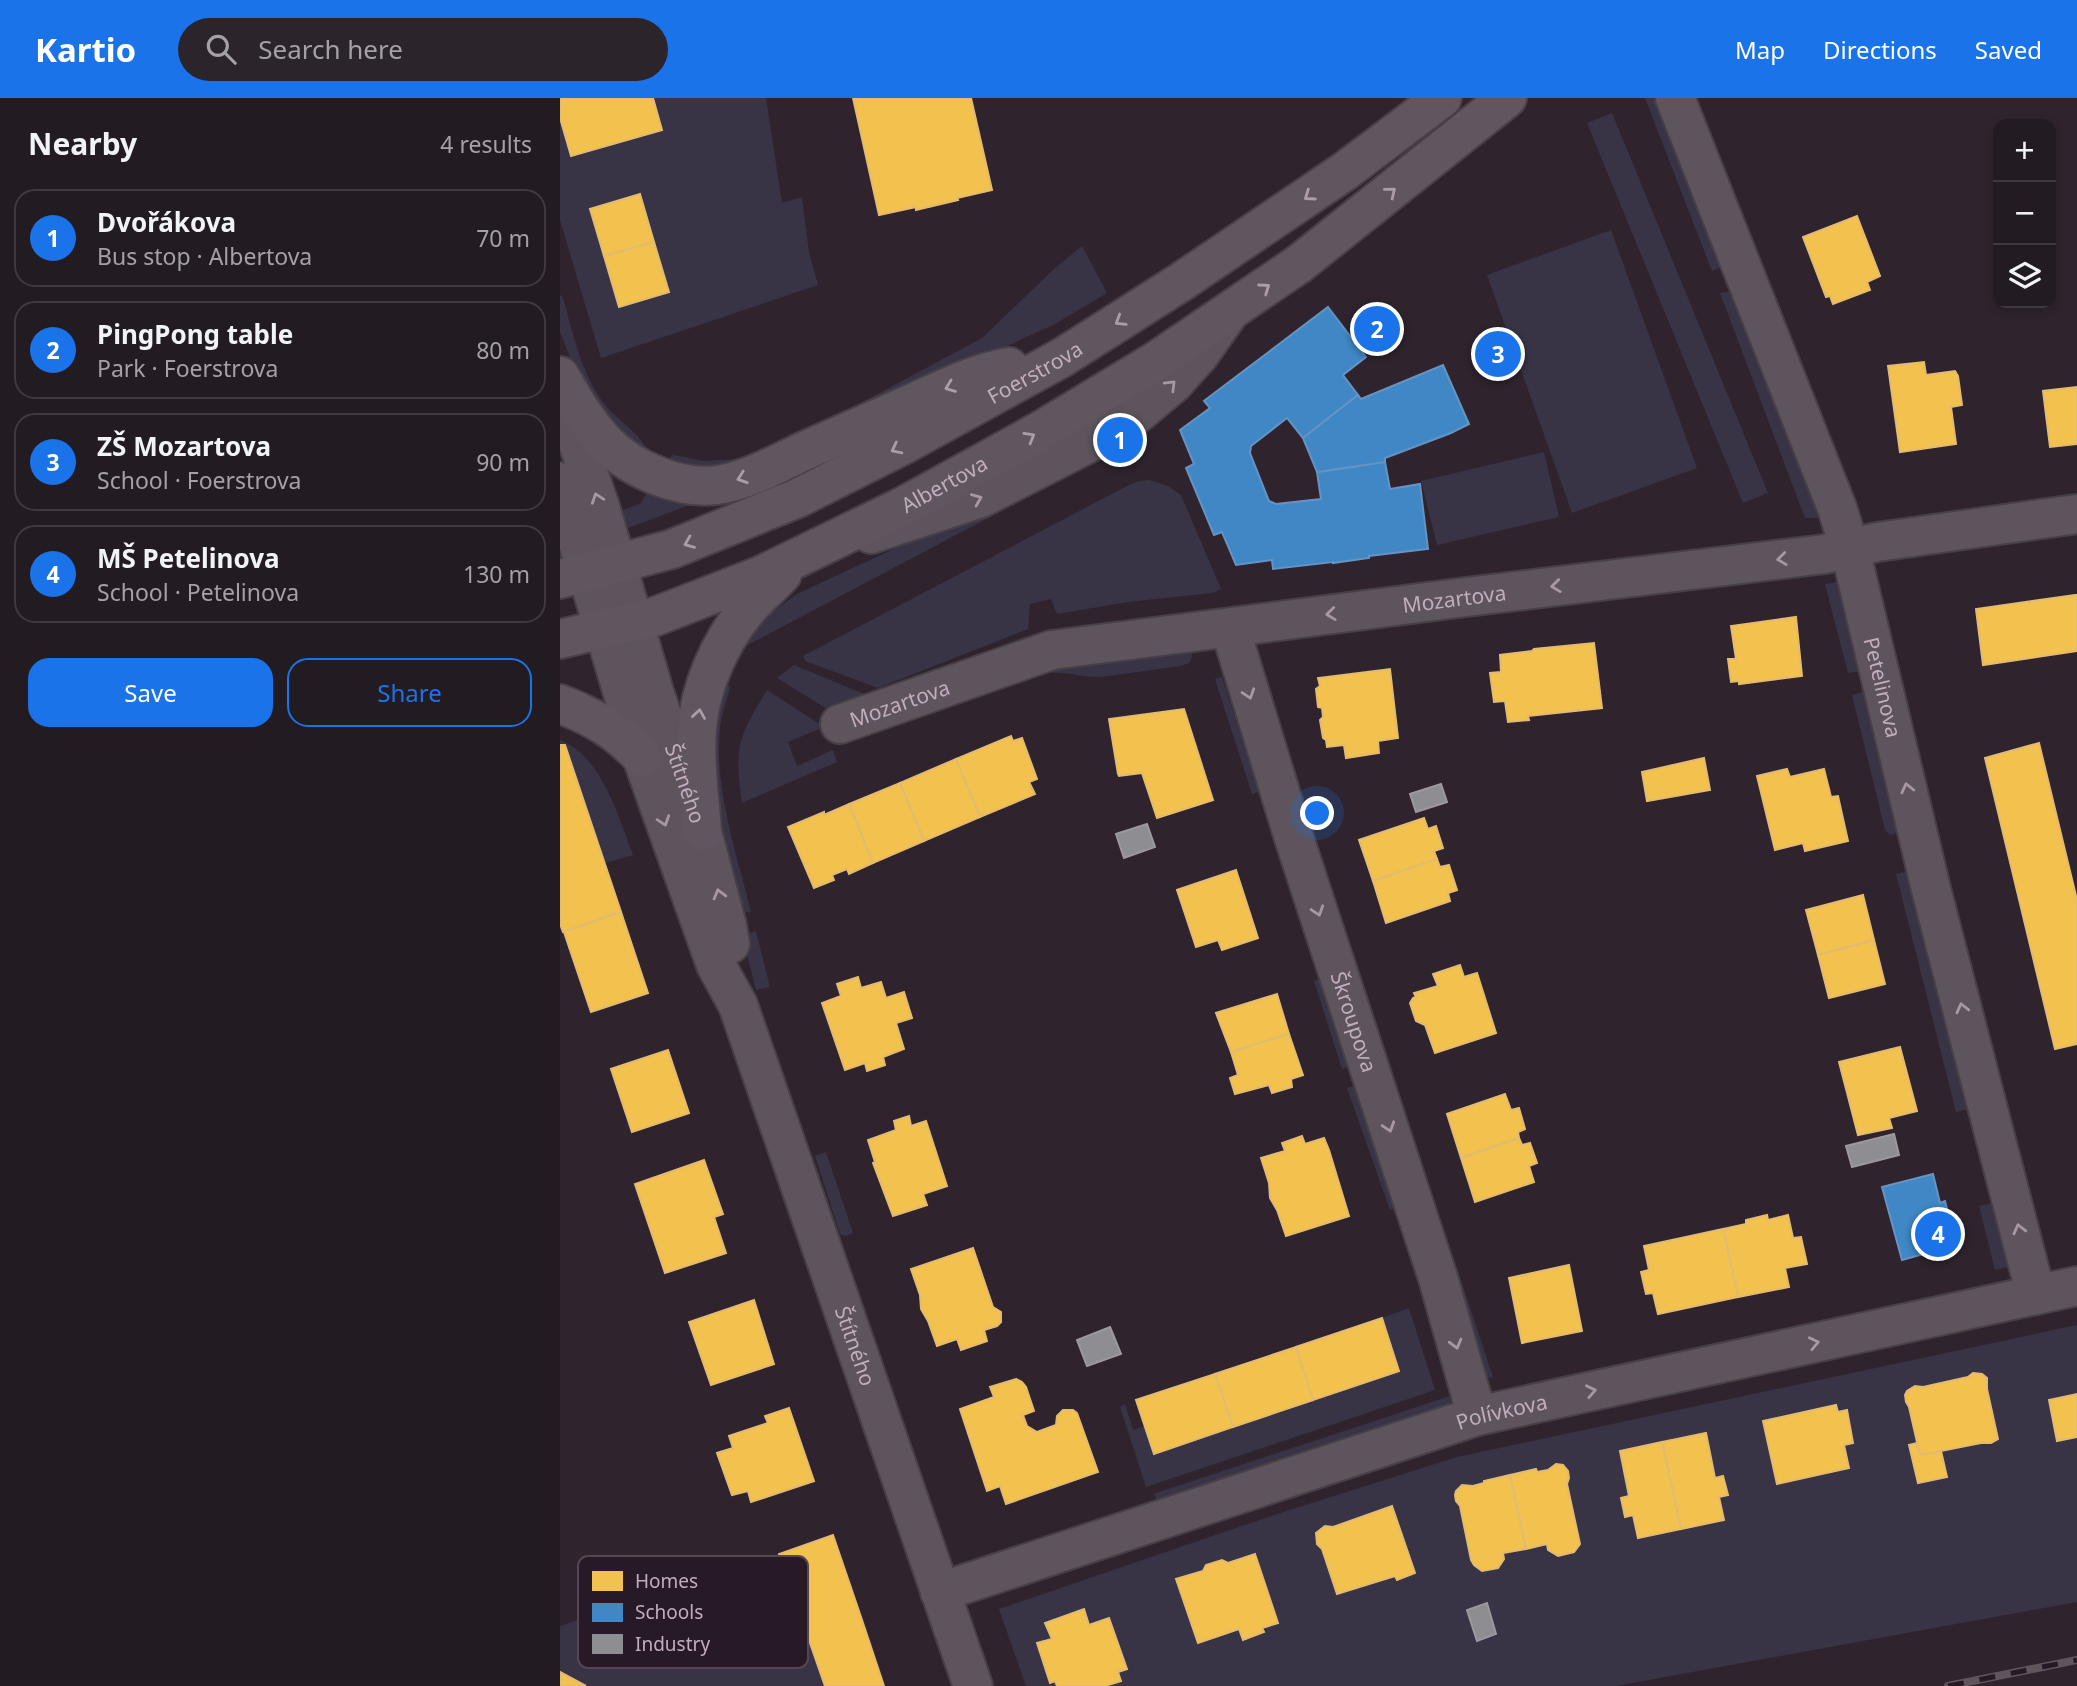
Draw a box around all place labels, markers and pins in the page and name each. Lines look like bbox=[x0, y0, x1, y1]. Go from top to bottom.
pin: 2 bbox=[1354, 303, 1400, 355]
pin: 3 bbox=[1475, 328, 1521, 380]
pin: 1 bbox=[1097, 414, 1143, 466]
pin: 4 bbox=[1915, 1208, 1961, 1260]

